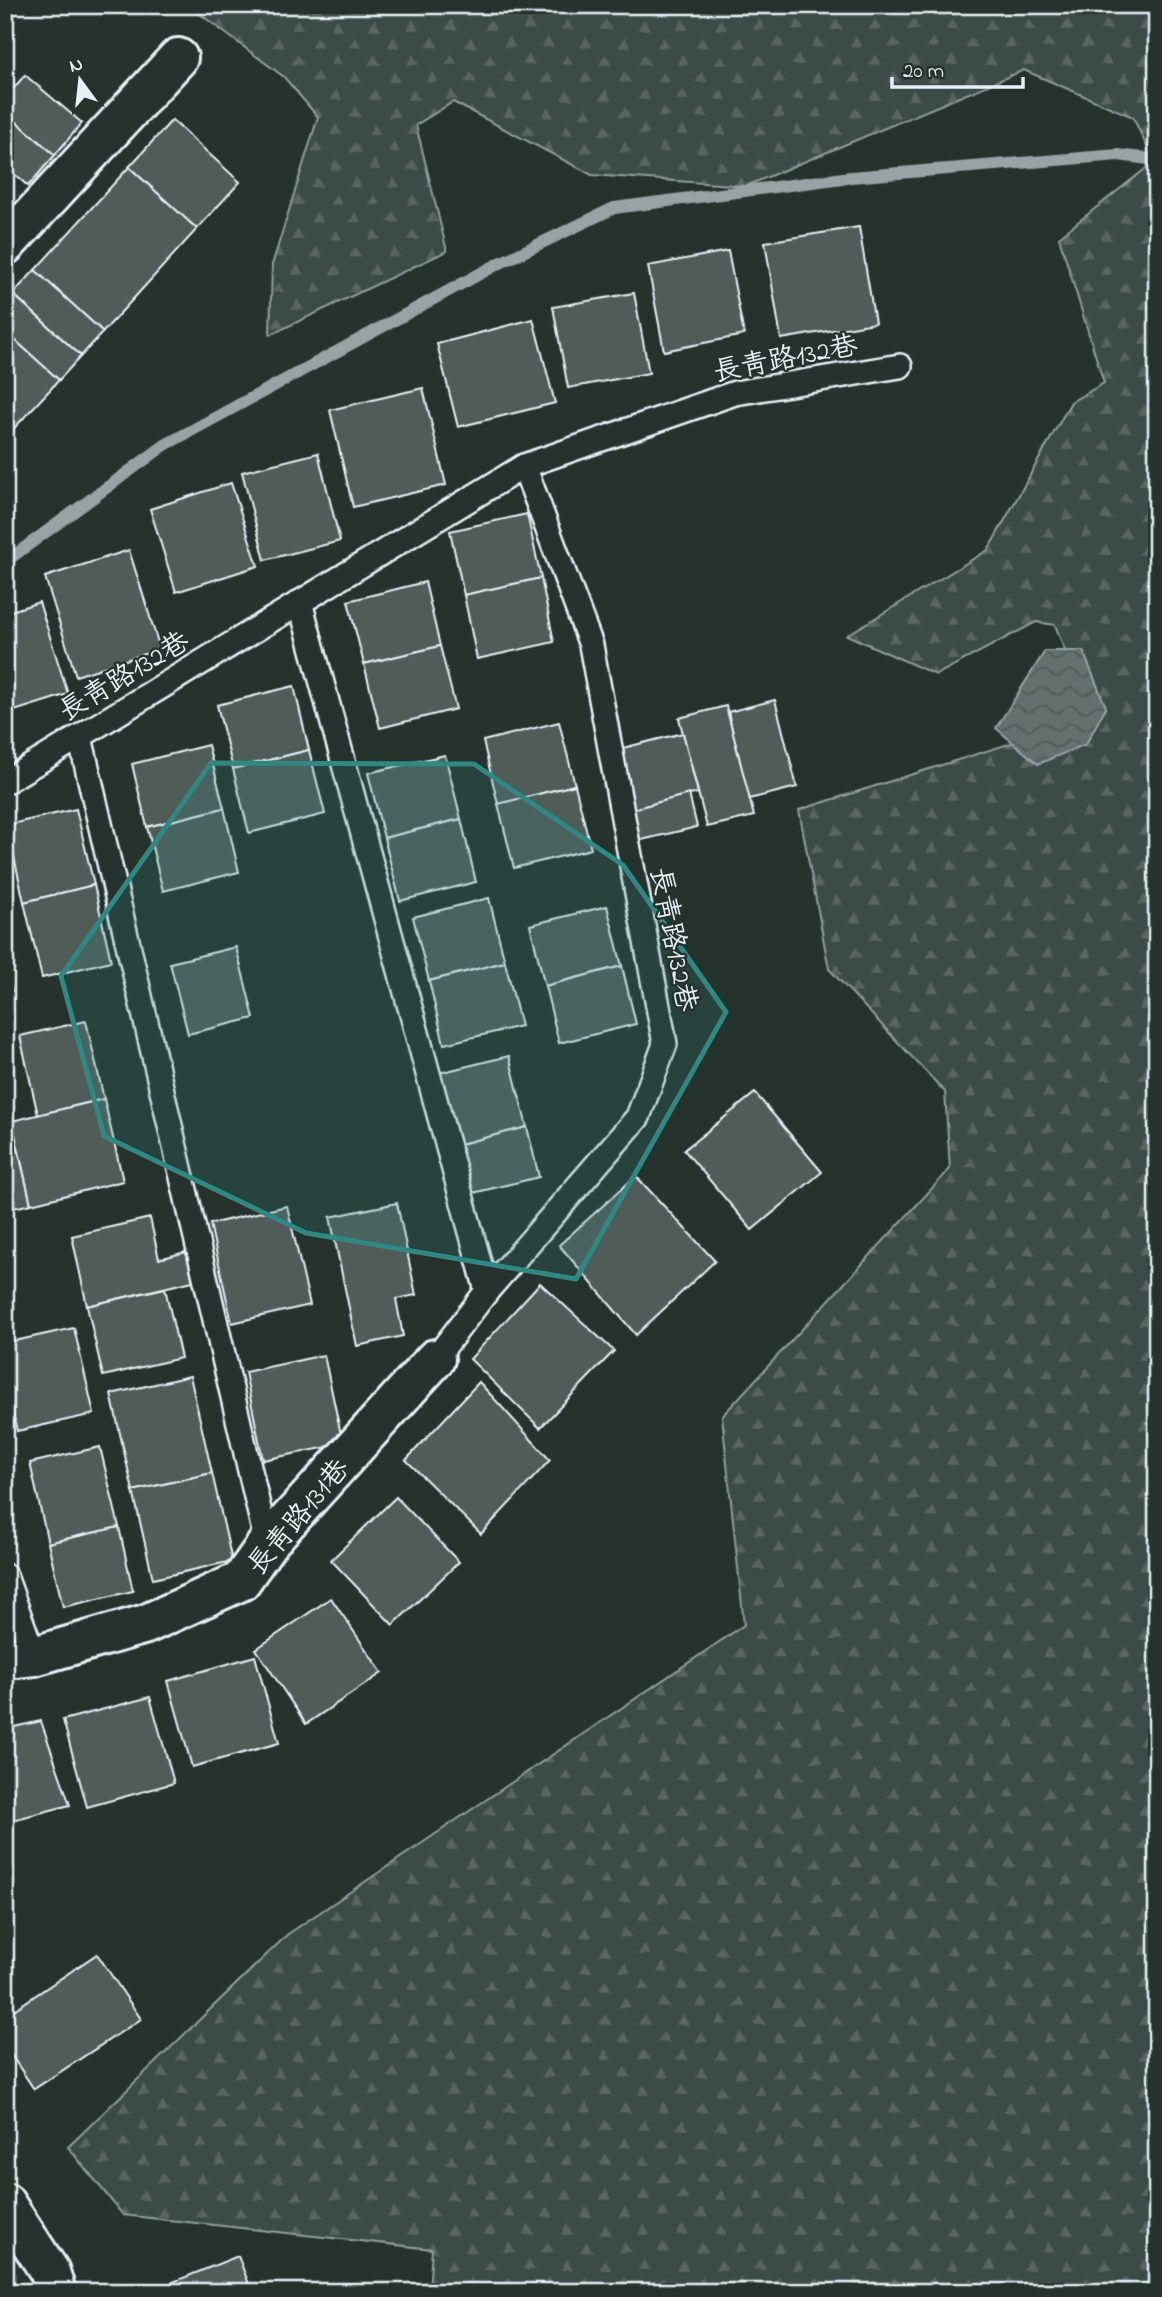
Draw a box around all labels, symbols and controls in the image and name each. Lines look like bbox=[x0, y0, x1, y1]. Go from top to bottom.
north arrow bbox=[46, 46, 116, 116]
scale bar bbox=[892, 46, 1024, 90]
text: N bbox=[67, 51, 86, 81]
text: 20 m bbox=[903, 57, 944, 87]
street label: 長青路132巷 bbox=[710, 326, 862, 395]
street label: 長青路132巷 bbox=[52, 622, 199, 733]
street label: 長青路132巷 bbox=[637, 864, 706, 1016]
street label: 長青路131巷 bbox=[239, 1450, 361, 1586]

